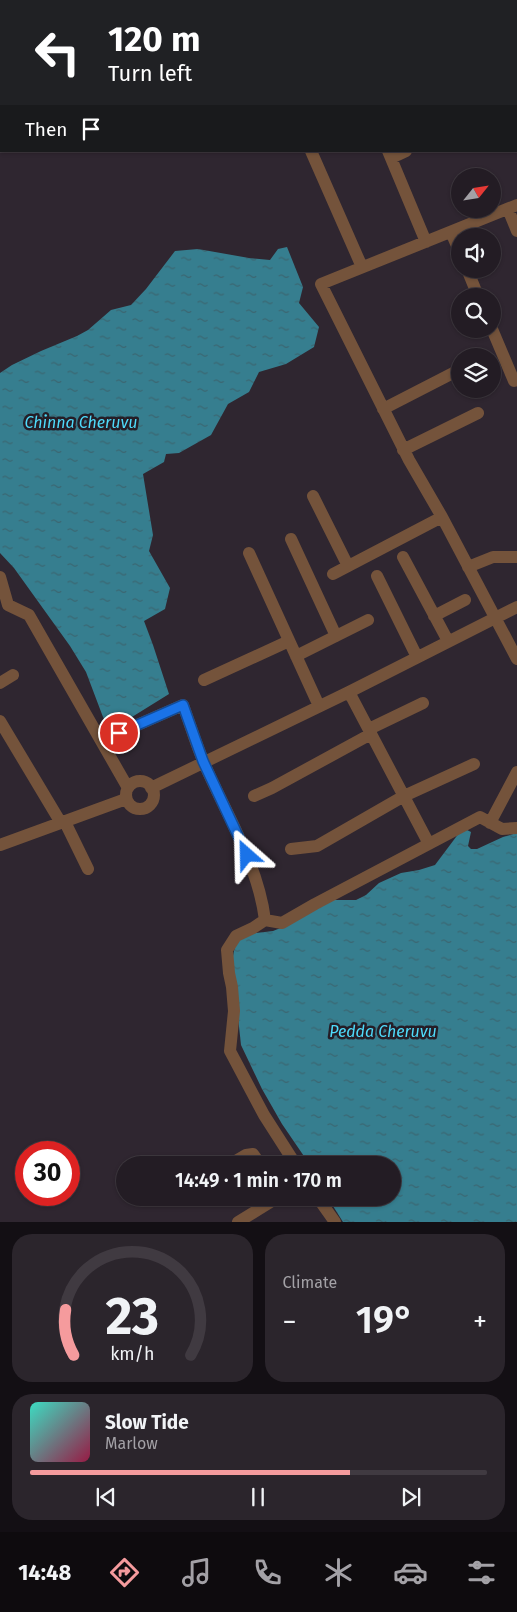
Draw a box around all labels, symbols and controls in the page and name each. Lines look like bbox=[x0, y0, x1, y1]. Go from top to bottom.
text: 120 m bbox=[108, 18, 201, 60]
icon: left bbox=[25, 20, 90, 85]
text: Turn left bbox=[108, 60, 192, 87]
icon: arrive bbox=[77, 115, 105, 143]
text: Then bbox=[25, 118, 67, 141]
north arrow bbox=[451, 168, 501, 218]
map controls bbox=[451, 168, 501, 398]
button: sound bbox=[451, 228, 501, 278]
button: search bbox=[451, 288, 501, 338]
button: layers bbox=[451, 348, 501, 398]
water label: Chinna Cheruvu bbox=[25, 413, 137, 432]
pin bbox=[98, 712, 140, 754]
icon: arrive bbox=[105, 719, 133, 747]
position arrow bbox=[220, 828, 272, 880]
water label: Pedda Cheruvu bbox=[329, 1022, 437, 1041]
speed limit sign: 30 bbox=[15, 1141, 80, 1206]
text: 14:49 · 1 min · 170 m bbox=[175, 1169, 342, 1192]
text: Climate bbox=[283, 1273, 337, 1292]
text: 23 bbox=[105, 1285, 159, 1348]
text: 19° bbox=[356, 1297, 414, 1343]
text: − bbox=[283, 1305, 297, 1338]
text: + bbox=[473, 1305, 487, 1338]
text: km/h bbox=[110, 1343, 154, 1365]
text: Slow Tide bbox=[105, 1411, 189, 1434]
text: Marlow bbox=[105, 1434, 158, 1453]
icon: previous bbox=[92, 1483, 120, 1511]
icon: pause bbox=[244, 1483, 272, 1511]
icon: next bbox=[397, 1483, 425, 1511]
icon: directions bbox=[107, 1555, 142, 1590]
icon: music bbox=[179, 1555, 214, 1590]
icon: phone bbox=[250, 1555, 285, 1590]
icon: climate bbox=[321, 1555, 356, 1590]
icon: car bbox=[393, 1555, 428, 1590]
icon: filters bbox=[464, 1555, 499, 1590]
text: 14:48 bbox=[18, 1559, 71, 1586]

